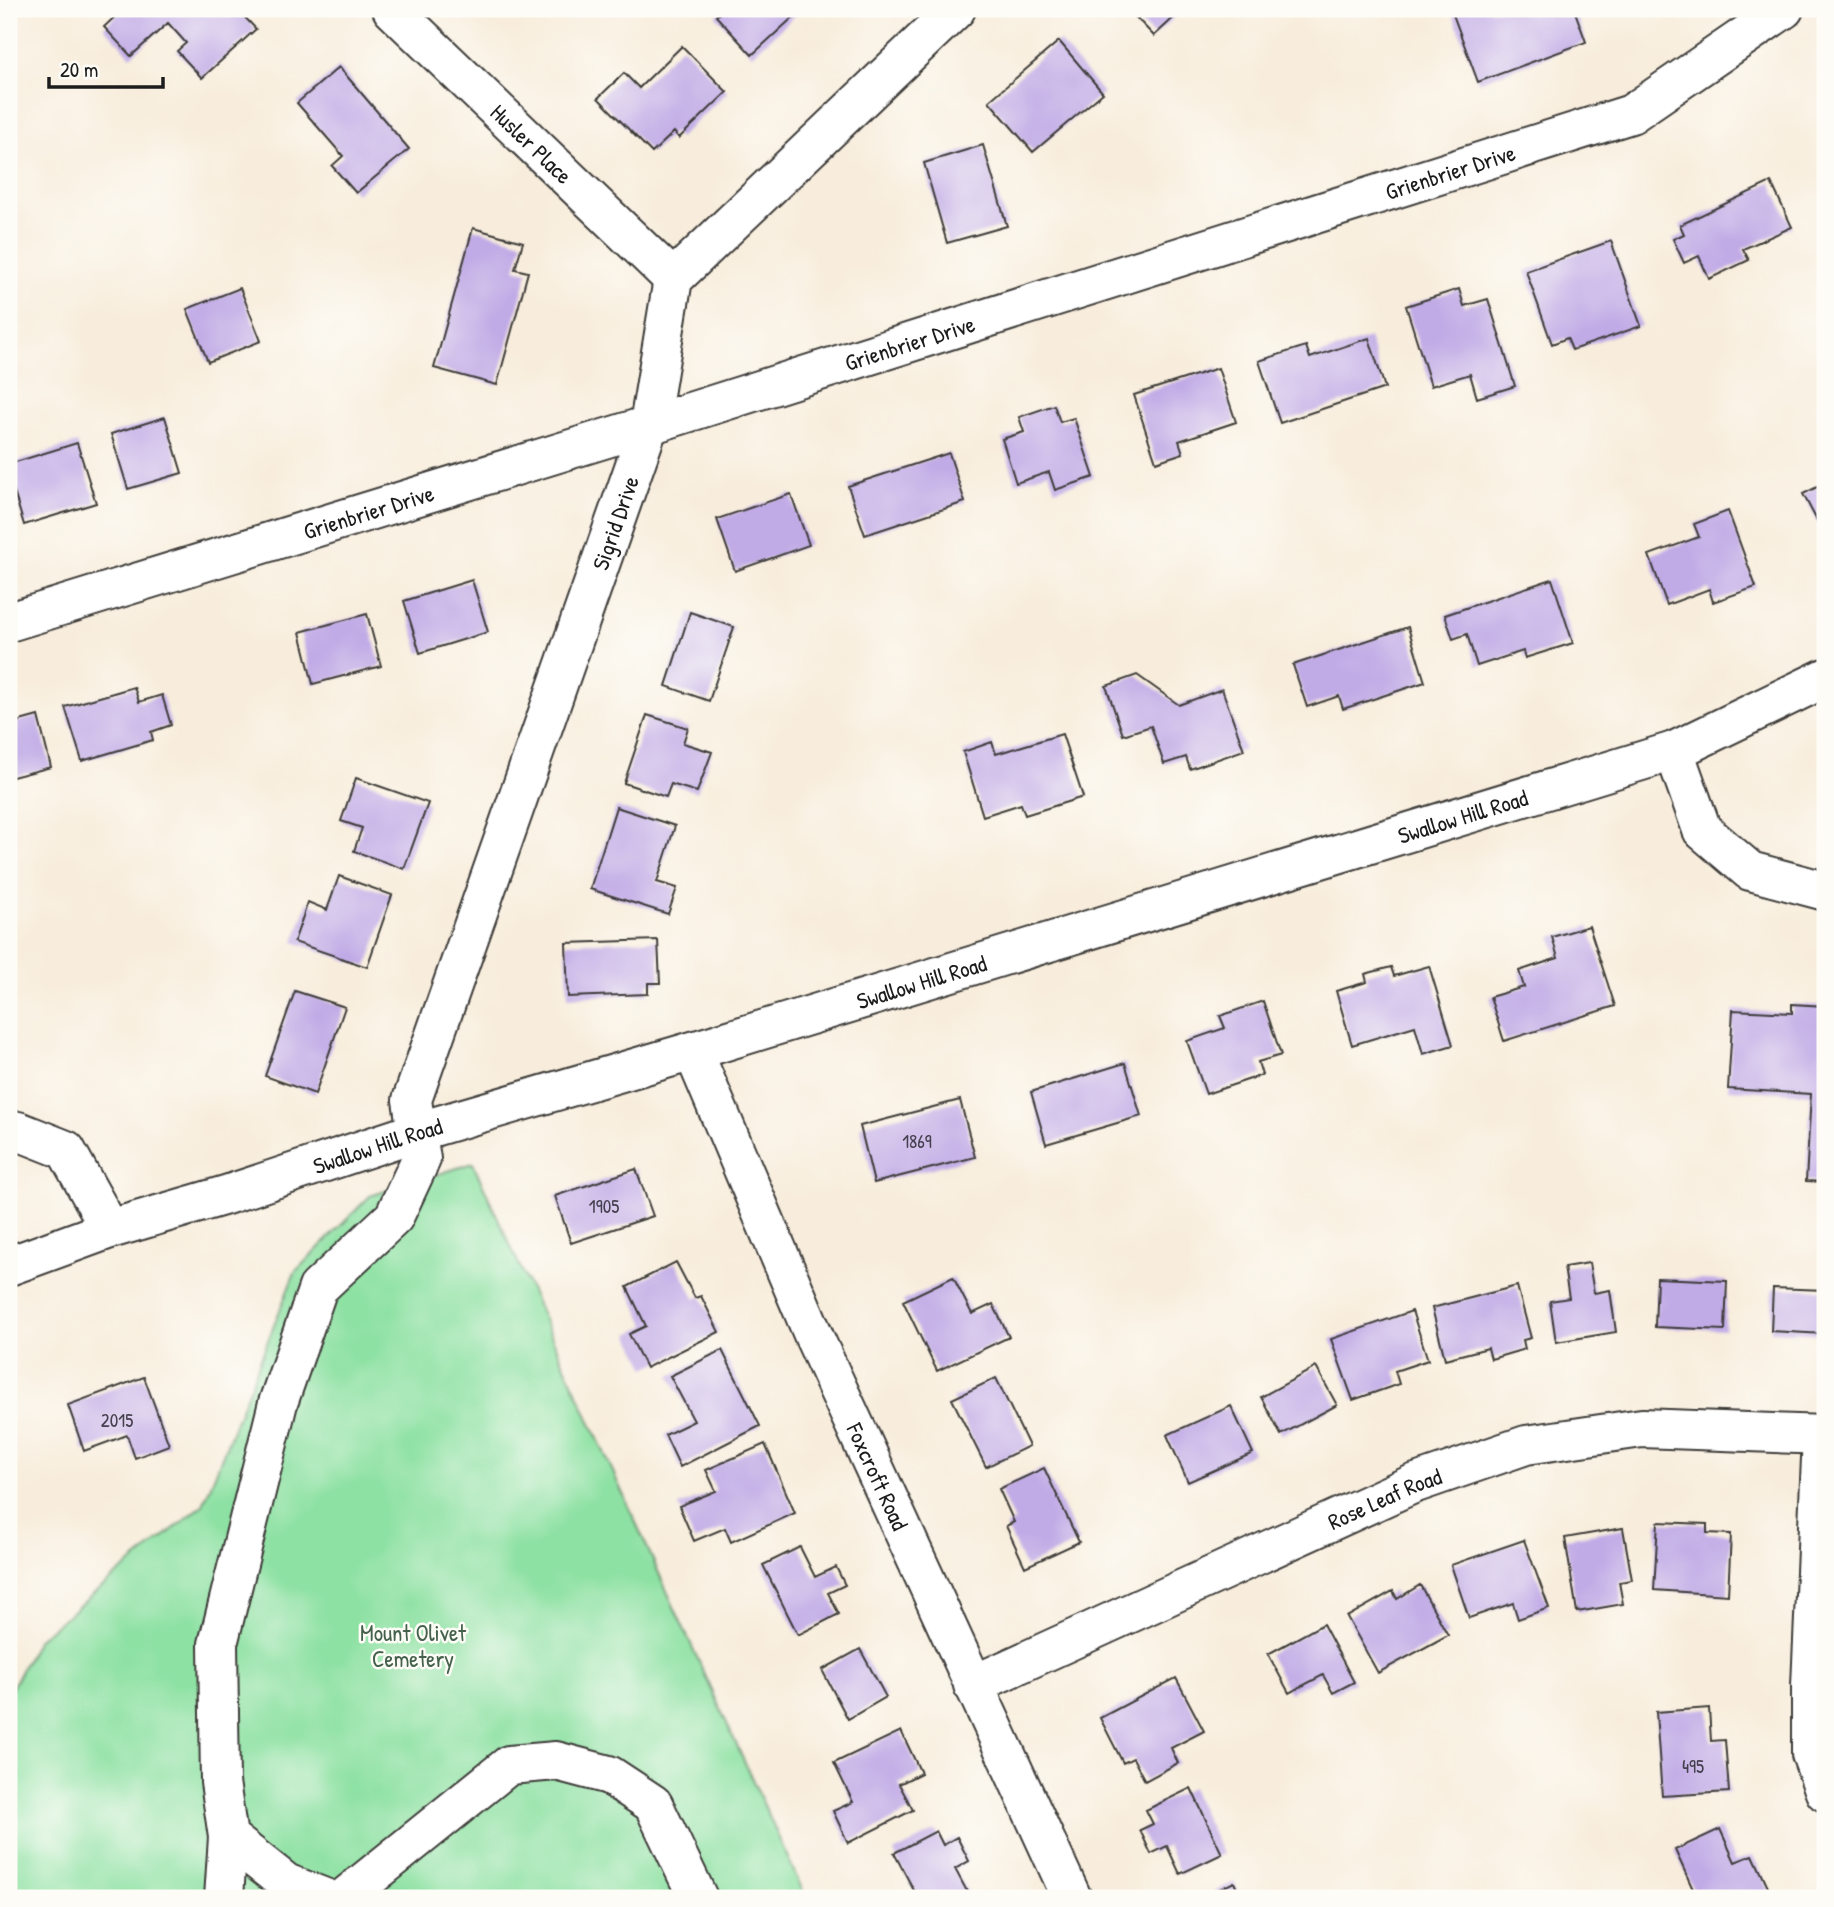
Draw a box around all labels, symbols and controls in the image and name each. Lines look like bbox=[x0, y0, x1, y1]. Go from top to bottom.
scale bar bbox=[49, 46, 163, 90]
text: 20 m bbox=[60, 55, 98, 84]
street label: Husler Place bbox=[484, 97, 580, 190]
street label: Grienbrier Drive bbox=[1381, 136, 1519, 206]
street label: Grienbrier Drive bbox=[841, 307, 979, 378]
street label: Sigrid Drive bbox=[584, 472, 645, 574]
street label: Grienbrier Drive bbox=[299, 477, 437, 546]
street label: Swallow Hill Road bbox=[1394, 781, 1531, 850]
street label: Swallow Hill Road bbox=[853, 947, 990, 1016]
street label: Swallow Hill Road bbox=[309, 1110, 446, 1181]
house number: 1869 bbox=[902, 1128, 932, 1154]
house number: 1905 bbox=[589, 1193, 619, 1219]
house number: 2015 bbox=[101, 1407, 133, 1433]
street label: Foxcroft Road bbox=[840, 1417, 916, 1535]
street label: Rose Leaf Road bbox=[1323, 1460, 1445, 1536]
park label: Mount Olivet Cemetery bbox=[360, 1617, 467, 1674]
house number: 495 bbox=[1682, 1753, 1704, 1779]

